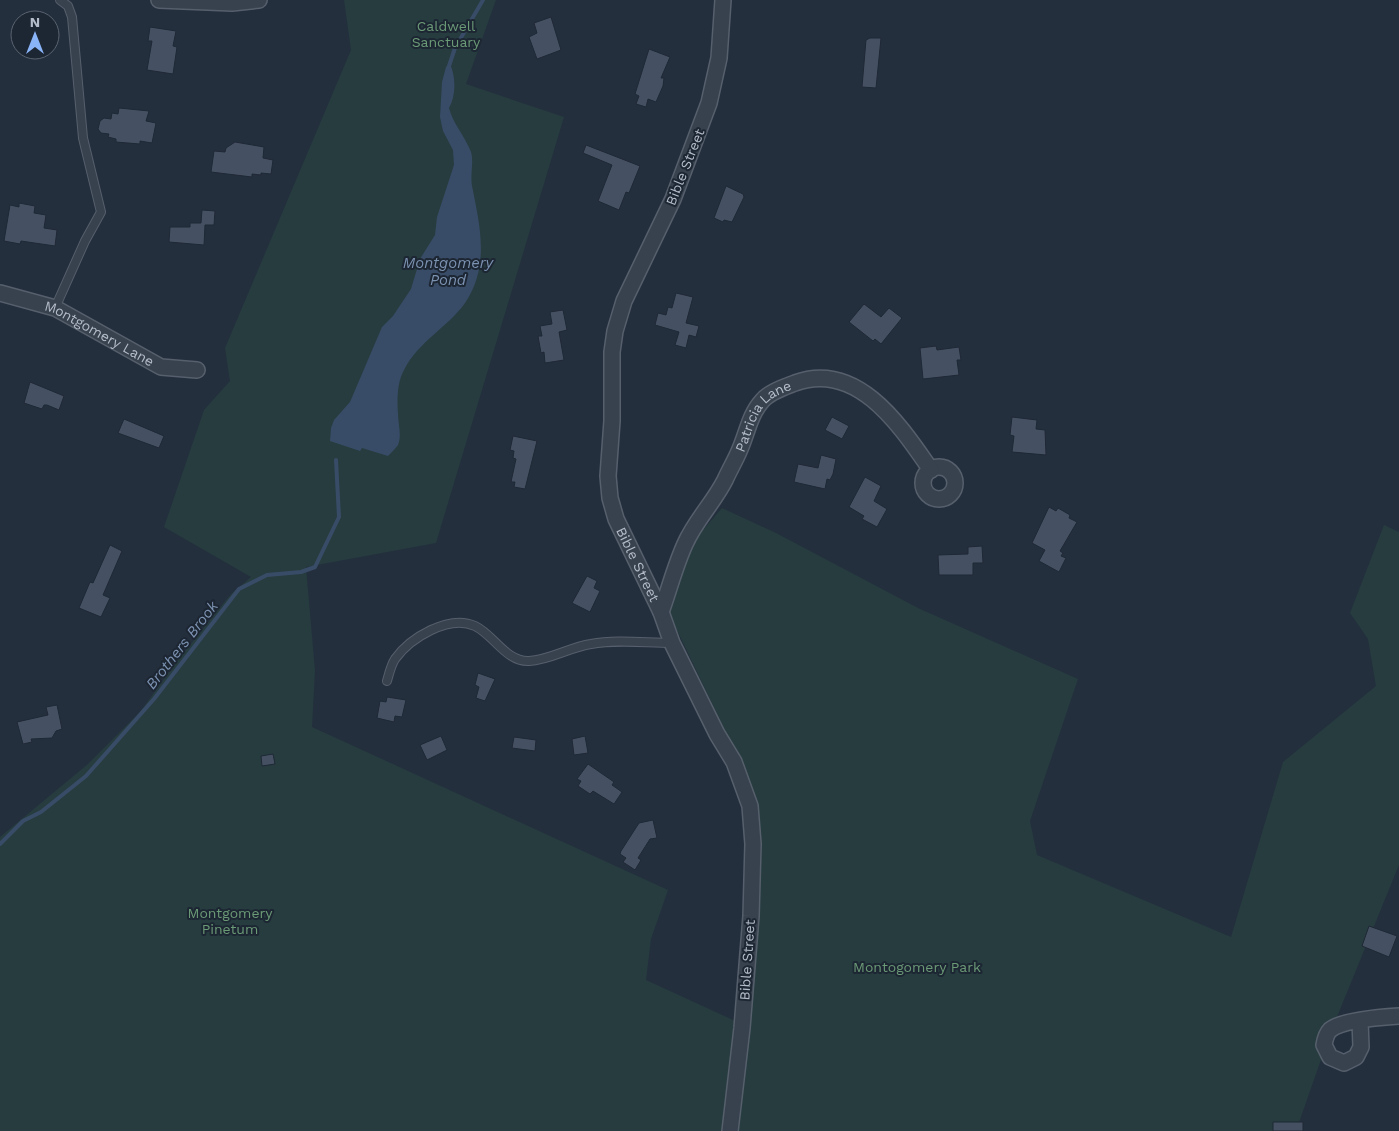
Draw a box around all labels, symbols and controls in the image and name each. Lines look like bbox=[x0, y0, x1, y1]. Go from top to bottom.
north arrow bbox=[10, 10, 60, 60]
text: N bbox=[30, 14, 40, 30]
park label: Caldwell Sanctuary bbox=[412, 18, 481, 50]
street label: Bible Street bbox=[662, 126, 708, 208]
water label: Montgomery Pond bbox=[403, 254, 495, 289]
street label: Montgomery Lane bbox=[43, 298, 157, 370]
street label: Patricia Lane bbox=[732, 377, 793, 454]
street label: Bible Street bbox=[613, 524, 663, 604]
water label: Brothers Brook bbox=[142, 597, 223, 693]
park label: Montgomery Pinetum bbox=[188, 905, 273, 937]
street label: Bible Street bbox=[736, 919, 758, 1001]
park label: Montogomery Park bbox=[853, 959, 981, 975]

